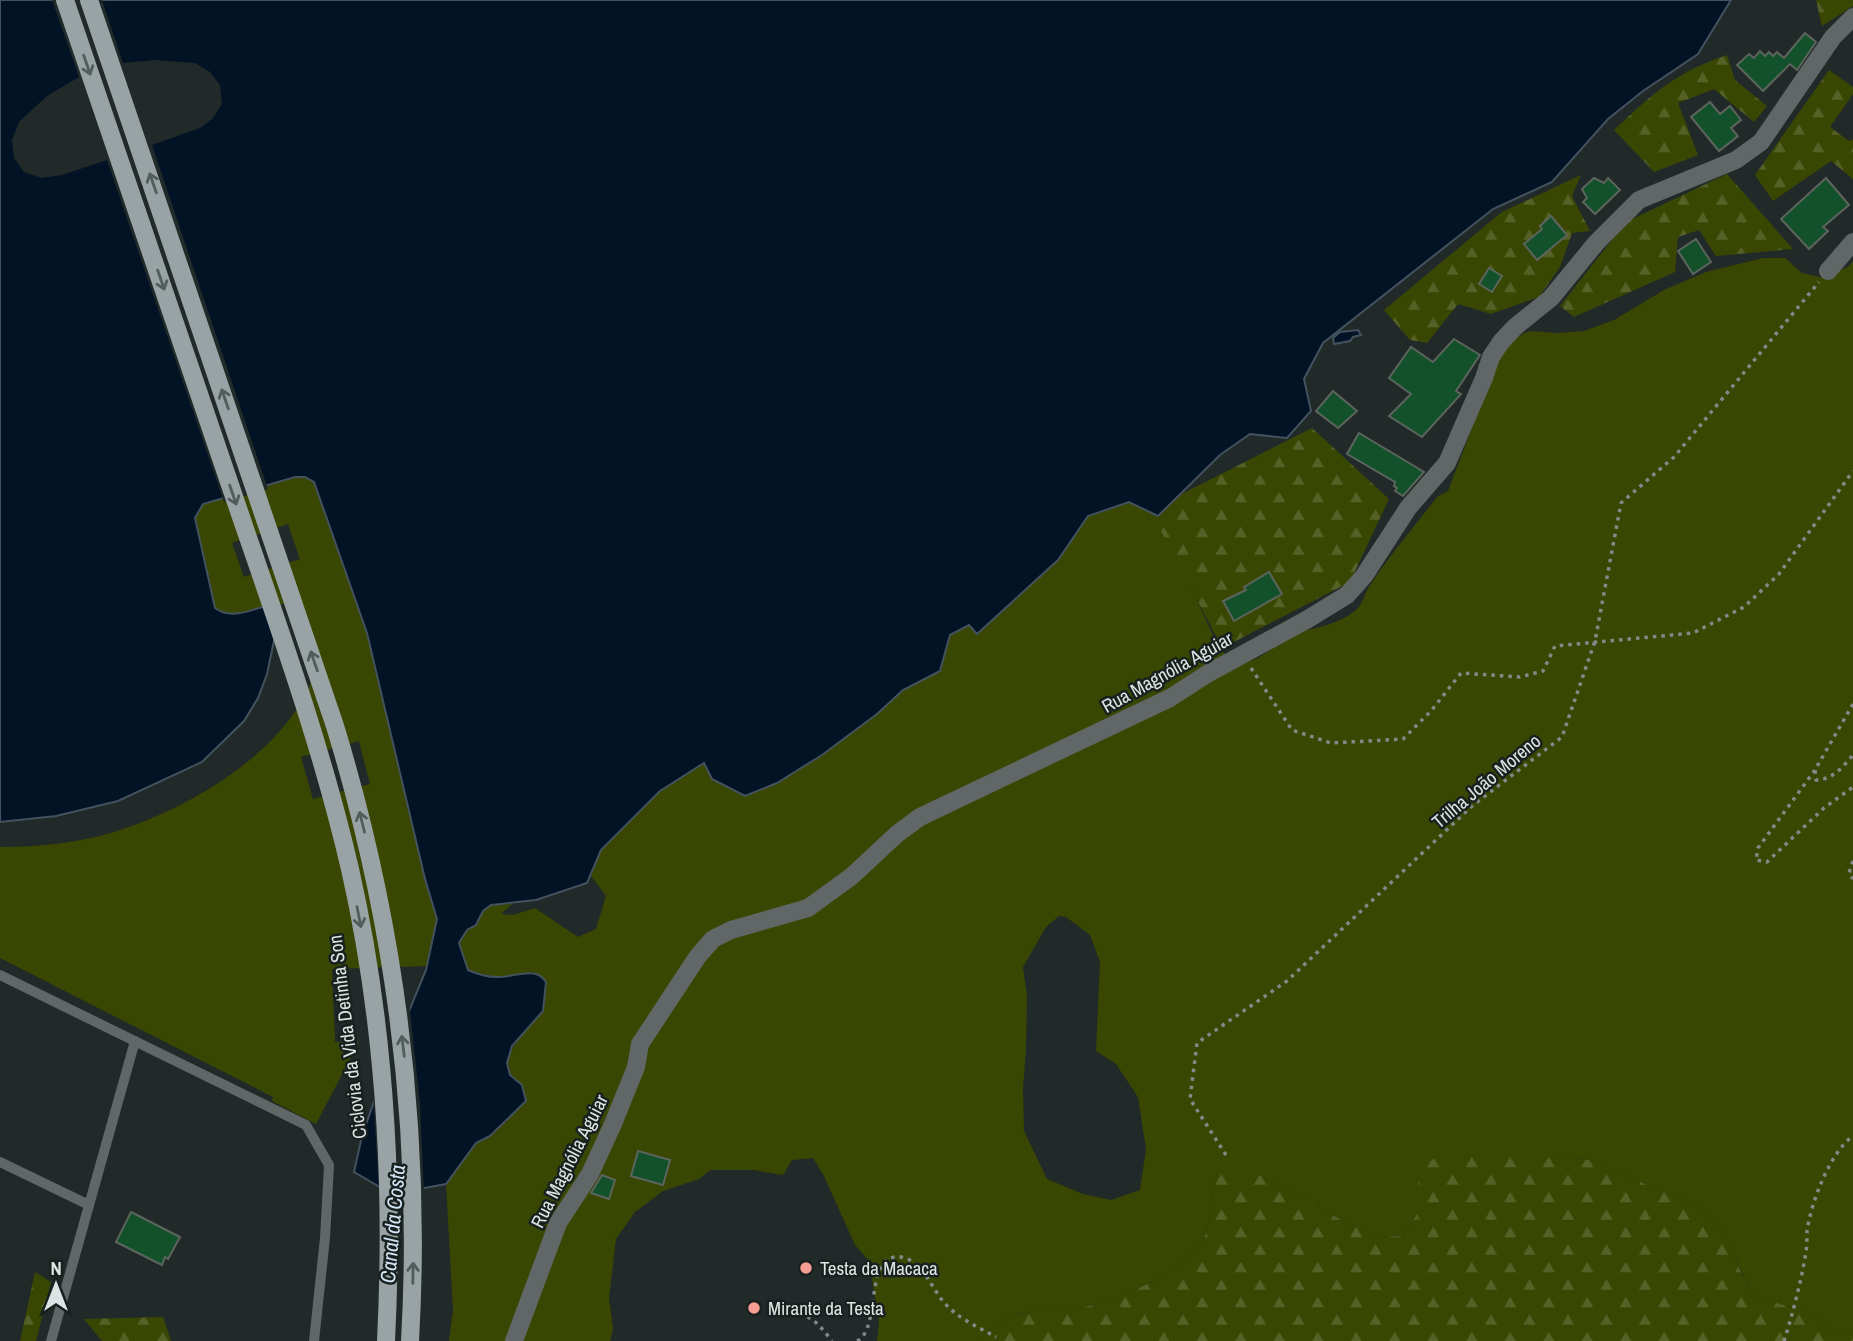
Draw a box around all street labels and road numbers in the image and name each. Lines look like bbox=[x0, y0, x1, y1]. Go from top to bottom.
street label: Rua Magnólia Aguiar bbox=[1097, 625, 1238, 719]
street label: Trilha João Moreno bbox=[1426, 728, 1546, 834]
street label: Ciclovia da Vida Detinha Son bbox=[322, 934, 372, 1140]
street label: Rua Magnólia Aguiar bbox=[524, 1089, 614, 1232]

